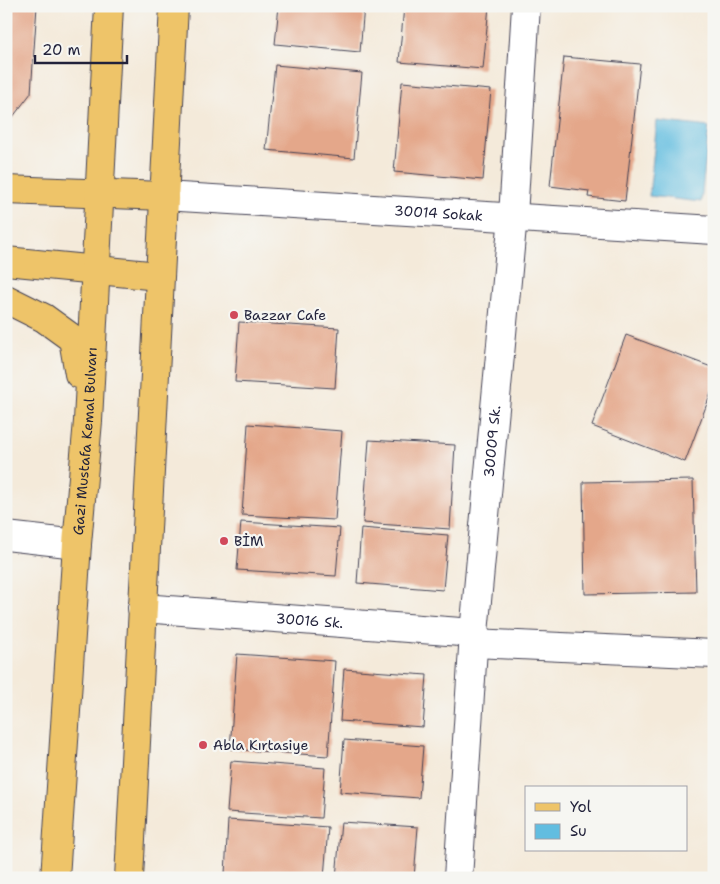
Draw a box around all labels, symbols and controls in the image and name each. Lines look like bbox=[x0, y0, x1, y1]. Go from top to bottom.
scale bar bbox=[35, 32, 128, 64]
text: 20 m bbox=[42, 40, 81, 60]
street label: 30014 Sokak bbox=[394, 201, 483, 225]
place label: Bazzar Cafe bbox=[244, 306, 326, 324]
marker: Bazzar Cafe bbox=[228, 309, 240, 321]
street label: Gazi Mustafa Kemal Bulvarı bbox=[69, 347, 101, 536]
street label: 30009 Sk. bbox=[480, 405, 504, 478]
place label: BİM bbox=[234, 532, 263, 550]
marker: BİM bbox=[218, 535, 230, 547]
street label: 30016 Sk. bbox=[275, 609, 344, 632]
place label: Abla Kırtasiye bbox=[213, 736, 308, 754]
marker: Abla Kırtasiye bbox=[197, 739, 209, 751]
legend bbox=[525, 786, 688, 852]
text: Yol bbox=[570, 797, 592, 817]
text: Su bbox=[570, 821, 587, 841]

